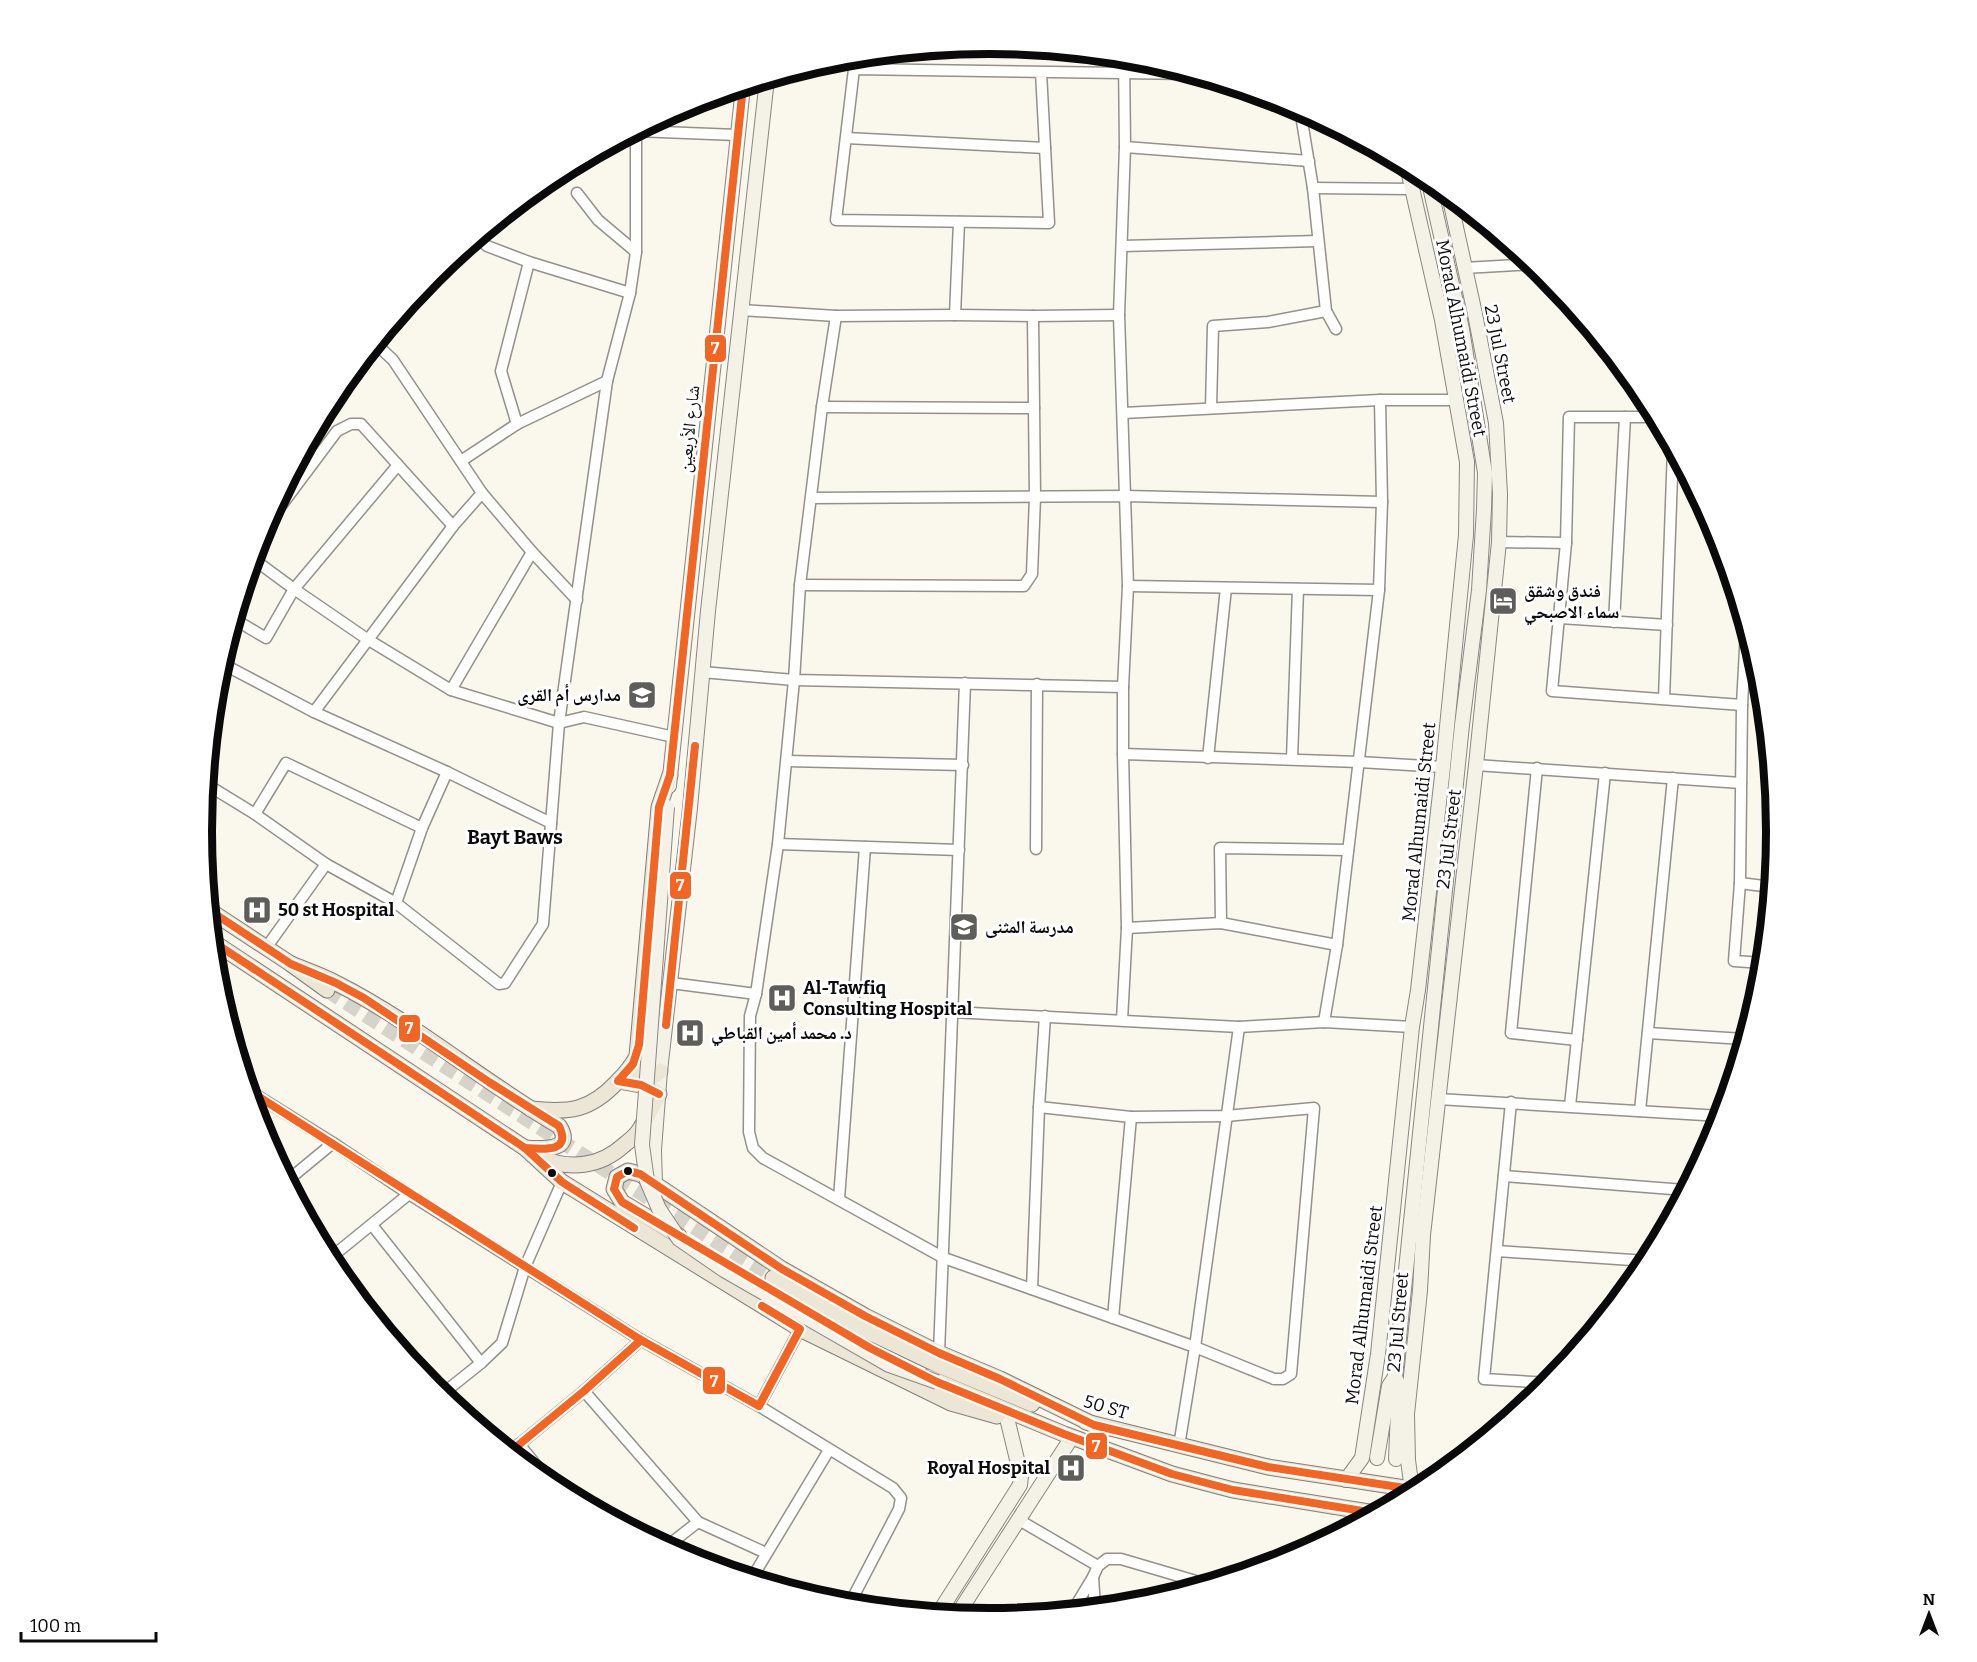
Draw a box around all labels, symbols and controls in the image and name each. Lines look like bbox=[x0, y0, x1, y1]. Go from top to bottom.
street label: Morad Alhumaidi Street bbox=[1431, 237, 1491, 439]
street label: 23 Jul Street bbox=[1480, 303, 1520, 406]
line badge: 7 bbox=[704, 334, 727, 363]
text: 7 bbox=[711, 339, 720, 358]
street label: شارع الأربعين bbox=[673, 384, 705, 474]
place label: فندق وشقق سماء الاصبحي bbox=[1524, 580, 1619, 626]
hotel icon: فندق وشقق سماء الاصبحي bbox=[1487, 585, 1519, 617]
school or university icon: مدارس أم القرى bbox=[626, 679, 658, 711]
place label: مدارس أم القرى bbox=[517, 684, 621, 707]
street label: Morad Alhumaidi Street bbox=[1398, 721, 1440, 923]
street label: 23 Jul Street bbox=[1432, 787, 1466, 890]
district label: Bayt Baws bbox=[467, 825, 563, 849]
line badge: 7 bbox=[669, 871, 692, 900]
text: 7 bbox=[676, 876, 685, 895]
hospital icon: 50 st Hospital bbox=[241, 894, 273, 926]
place label: 50 st Hospital bbox=[278, 899, 395, 921]
school or university icon: مدرسة المثنى bbox=[948, 911, 980, 943]
place label: مدرسة المثنى bbox=[985, 916, 1074, 938]
place label: Al-Tawfiq Consulting Hospital bbox=[803, 977, 973, 1020]
hospital icon: Al-Tawfiq Consulting Hospital bbox=[766, 982, 798, 1014]
line badge: 7 bbox=[398, 1014, 421, 1043]
hospital icon: د. محمد أمين القباطي bbox=[674, 1017, 706, 1049]
text: 7 bbox=[405, 1019, 414, 1038]
place label: د. محمد أمين القباطي bbox=[711, 1022, 852, 1047]
unlabelled marker bbox=[622, 1165, 634, 1177]
unlabelled marker bbox=[546, 1167, 558, 1179]
street label: Morad Alhumaidi Street bbox=[1341, 1204, 1387, 1406]
street label: 23 Jul Street bbox=[1383, 1271, 1413, 1373]
line badge: 7 bbox=[702, 1366, 726, 1395]
text: 7 bbox=[710, 1372, 719, 1391]
street label: 50 ST bbox=[1081, 1390, 1131, 1424]
line badge: 7 bbox=[1085, 1432, 1108, 1460]
text: 7 bbox=[1092, 1437, 1101, 1456]
hospital icon: Royal Hospital bbox=[1055, 1452, 1087, 1484]
place label: Royal Hospital bbox=[927, 1457, 1050, 1479]
north arrow bbox=[1899, 1584, 1959, 1644]
text: N bbox=[1923, 1590, 1935, 1609]
scale bar bbox=[21, 1605, 156, 1643]
text: 100 m bbox=[30, 1615, 81, 1637]

